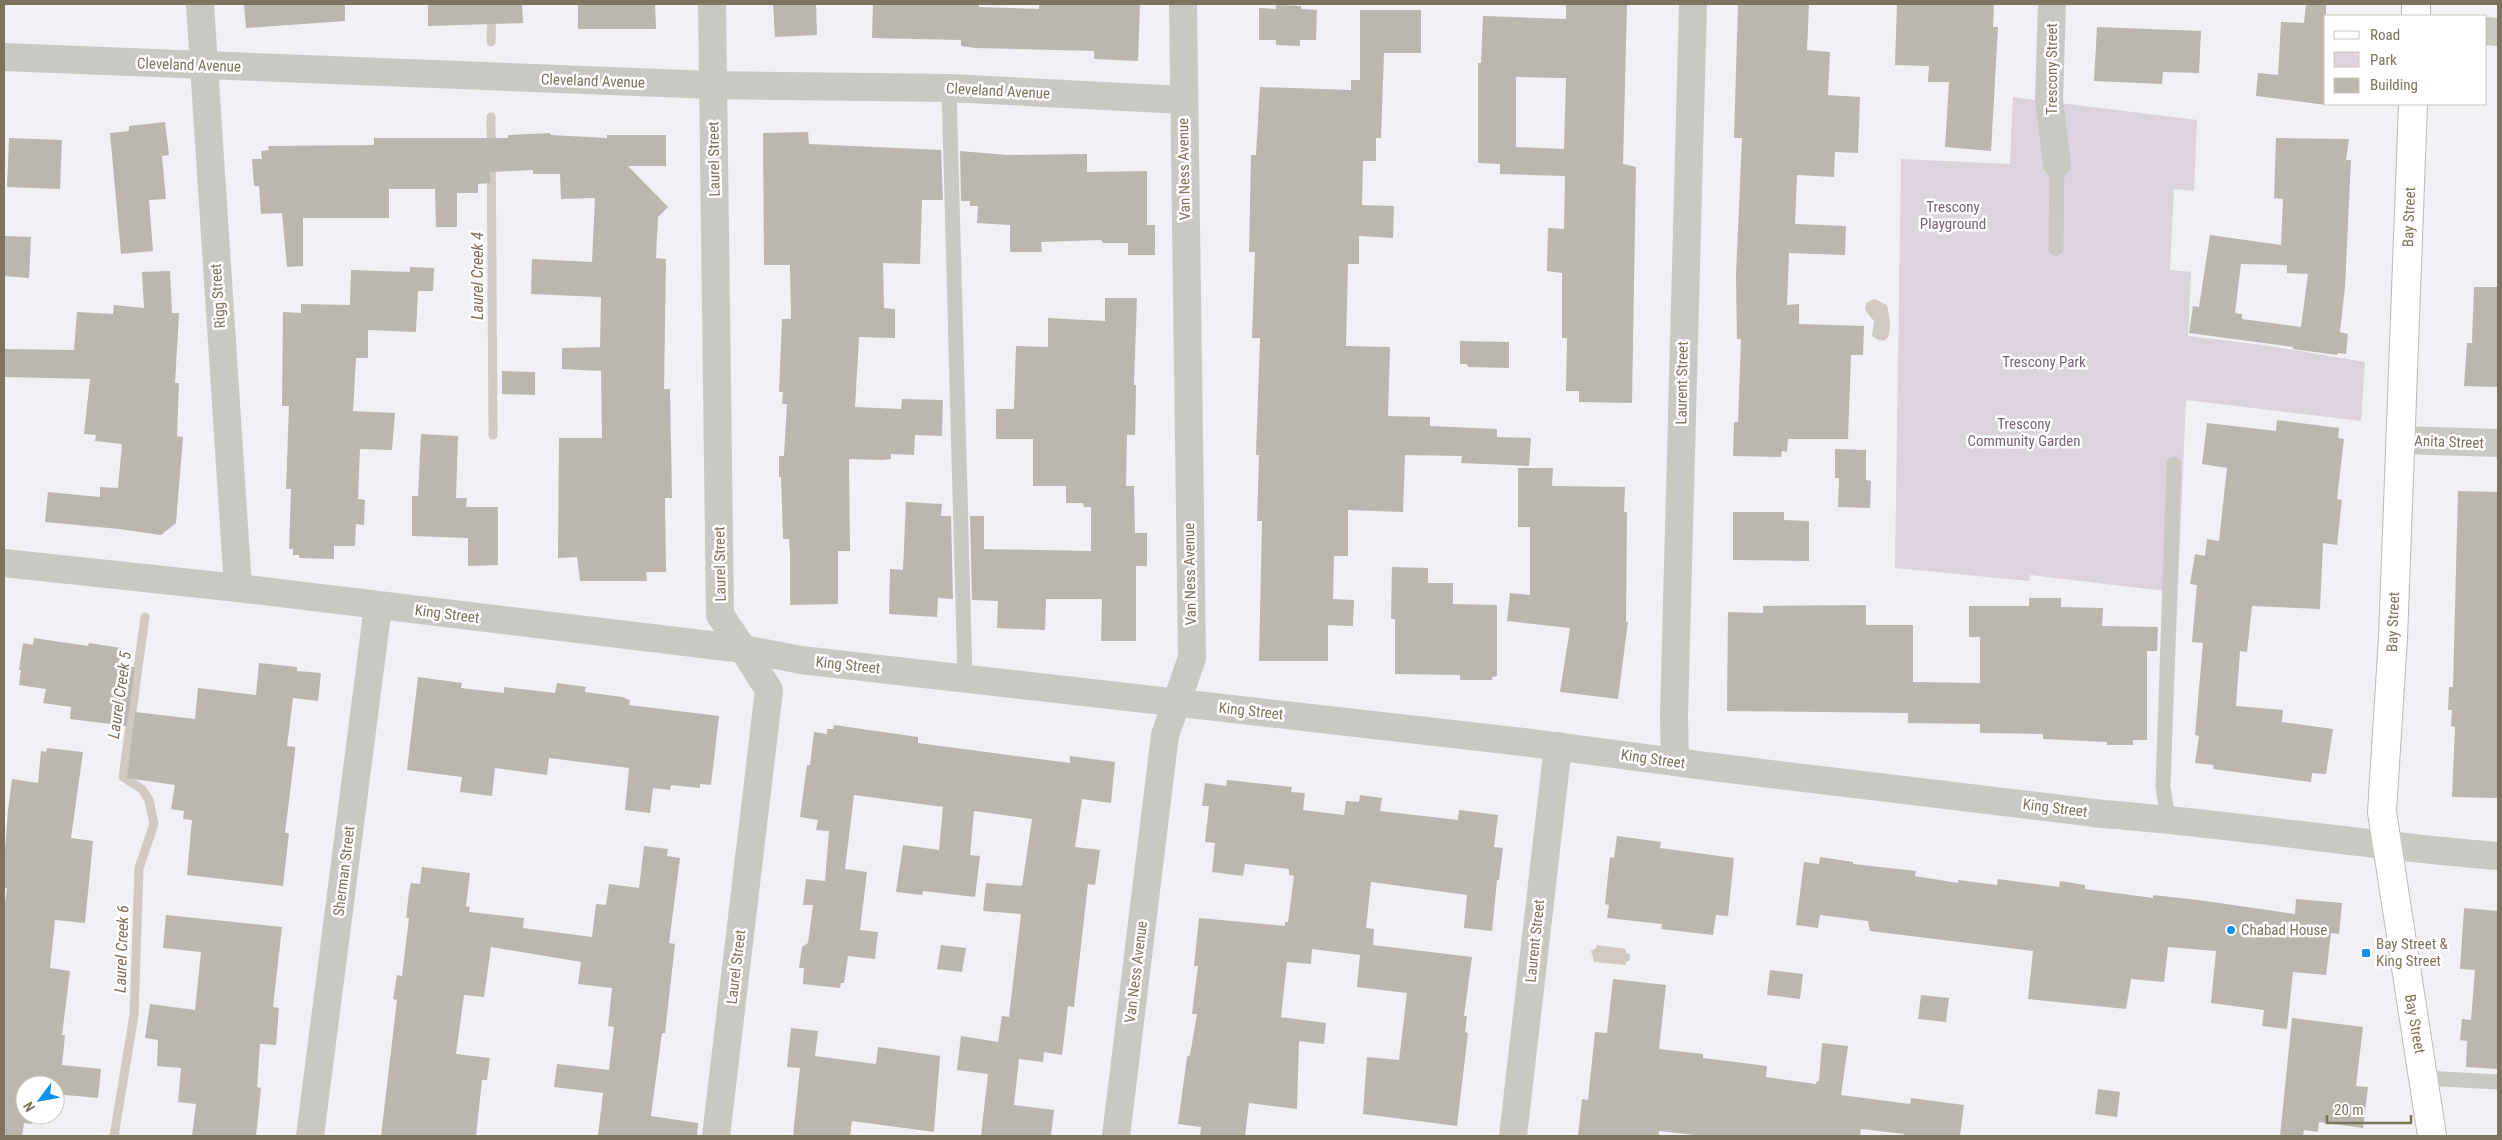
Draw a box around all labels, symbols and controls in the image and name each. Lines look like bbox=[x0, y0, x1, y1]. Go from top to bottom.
legend bbox=[2324, 15, 2487, 105]
street label: Trescony Street bbox=[2043, 23, 2061, 115]
text: Road bbox=[2370, 26, 2400, 44]
text: Park bbox=[2370, 51, 2397, 69]
street label: Cleveland Avenue bbox=[137, 54, 241, 76]
street label: Cleveland Avenue bbox=[541, 70, 645, 92]
text: Building bbox=[2370, 76, 2418, 94]
street label: Cleveland Avenue bbox=[945, 79, 1051, 103]
street label: Van Ness Avenue bbox=[1174, 118, 1194, 220]
street label: Laurel Street bbox=[704, 121, 724, 197]
street label: Bay Street bbox=[2399, 187, 2419, 247]
park label: Trescony Playground bbox=[1920, 198, 1986, 233]
water label: Laurel Creek 4 bbox=[468, 232, 487, 320]
street label: Rigg Street bbox=[207, 263, 229, 329]
street label: Laurent Street bbox=[1672, 341, 1692, 425]
park label: Trescony Park bbox=[2002, 353, 2086, 371]
park label: Trescony Community Garden bbox=[1968, 415, 2080, 450]
street label: Anita Street bbox=[2414, 432, 2484, 452]
street label: Van Ness Avenue bbox=[1180, 523, 1200, 625]
street label: Laurel Street bbox=[710, 526, 730, 602]
street label: Bay Street bbox=[2383, 592, 2403, 652]
street label: King Street bbox=[414, 601, 480, 627]
water label: Laurel Creek 5 bbox=[104, 650, 135, 740]
street label: King Street bbox=[815, 653, 881, 677]
street label: King Street bbox=[1218, 699, 1284, 723]
street label: King Street bbox=[1620, 746, 1686, 772]
street label: King Street bbox=[2022, 795, 2088, 821]
street label: Sherman Street bbox=[330, 825, 358, 917]
street label: Laurent Street bbox=[1522, 899, 1548, 983]
water label: Laurel Creek 6 bbox=[110, 905, 133, 993]
street label: Van Ness Avenue bbox=[1121, 920, 1151, 1024]
place label: Chabad House bbox=[2241, 921, 2327, 939]
marker: Chabad House bbox=[2225, 924, 2237, 936]
street label: Laurel Street bbox=[722, 929, 750, 1005]
place label: Bay Street & King Street bbox=[2376, 935, 2449, 970]
marker: Bay Street & King Street bbox=[2360, 947, 2372, 959]
street label: Bay Street bbox=[2401, 993, 2429, 1055]
north arrow bbox=[15, 1075, 65, 1125]
scale bar bbox=[2327, 1092, 2411, 1124]
text: N bbox=[20, 1099, 38, 1115]
text: 20 m bbox=[2334, 1101, 2364, 1119]

